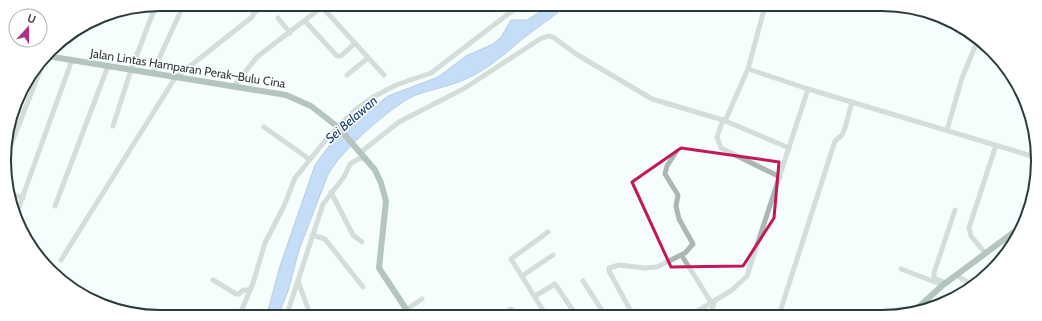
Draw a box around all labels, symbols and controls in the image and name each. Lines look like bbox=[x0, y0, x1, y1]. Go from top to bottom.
north arrow bbox=[8, 8, 48, 48]
text: U bbox=[25, 11, 38, 27]
street label: Jalan Lintas Hamparan Perak–Bulu Cina bbox=[88, 45, 287, 91]
water label: Sei Belawan bbox=[322, 92, 380, 146]

